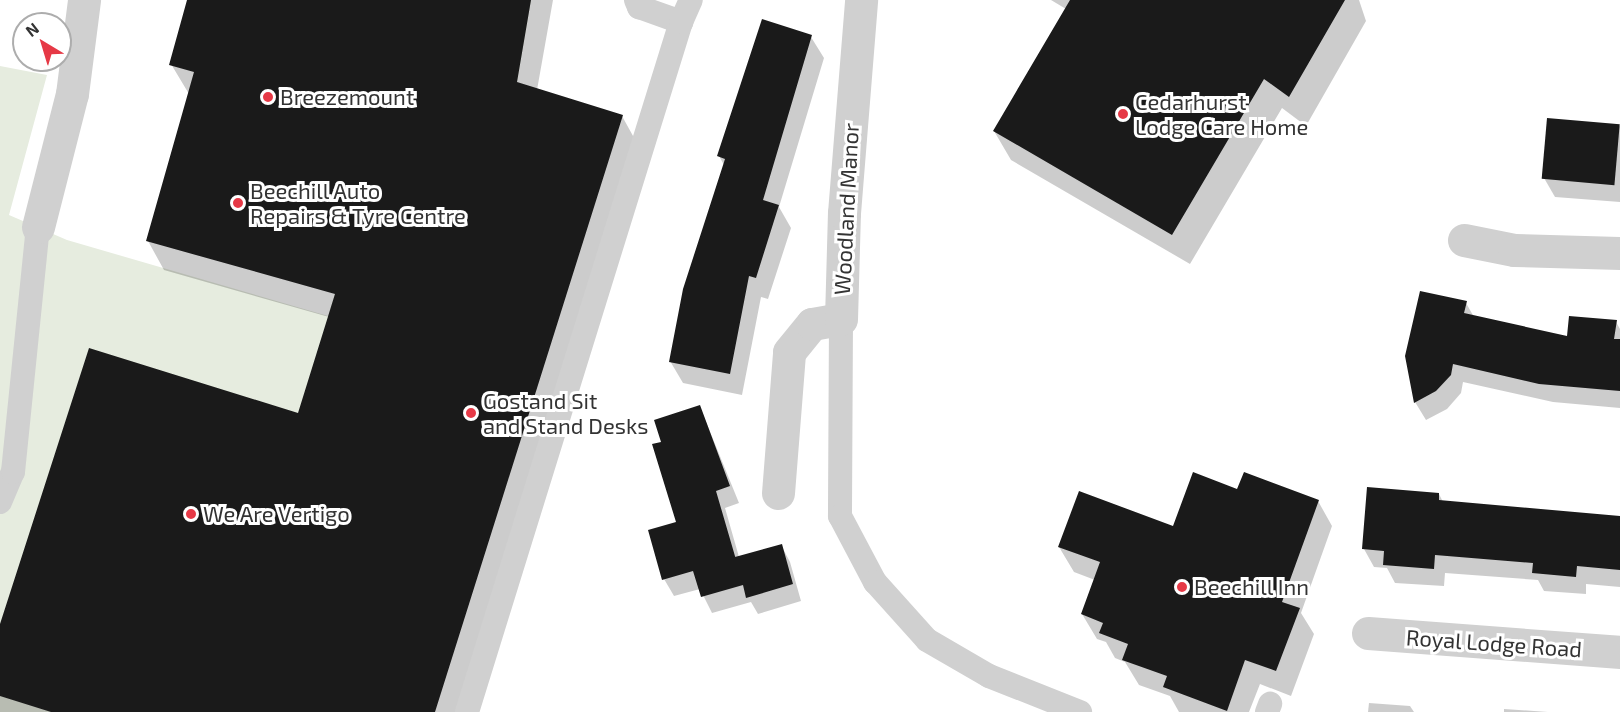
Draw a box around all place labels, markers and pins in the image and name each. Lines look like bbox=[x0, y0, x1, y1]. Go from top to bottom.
place label: Breezemount bbox=[280, 84, 414, 110]
place label: Cedarhurst Lodge Care Home bbox=[1135, 88, 1308, 140]
marker: Breezemount bbox=[261, 90, 275, 104]
marker: Cedarhurst Lodge Care Home bbox=[1116, 107, 1130, 121]
place label: Beechill Auto Repairs & Tyre Centre bbox=[250, 177, 466, 228]
marker: Beechill Auto Repairs & Tyre Centre bbox=[231, 196, 245, 210]
place label: Gostand Sit and Stand Desks bbox=[483, 387, 648, 439]
marker: Gostand Sit and Stand Desks bbox=[464, 406, 478, 420]
place label: We Are Vertigo bbox=[203, 501, 351, 527]
marker: We Are Vertigo bbox=[184, 507, 198, 521]
place label: Beechill Inn bbox=[1194, 574, 1310, 600]
marker: Beechill Inn bbox=[1175, 580, 1189, 594]

